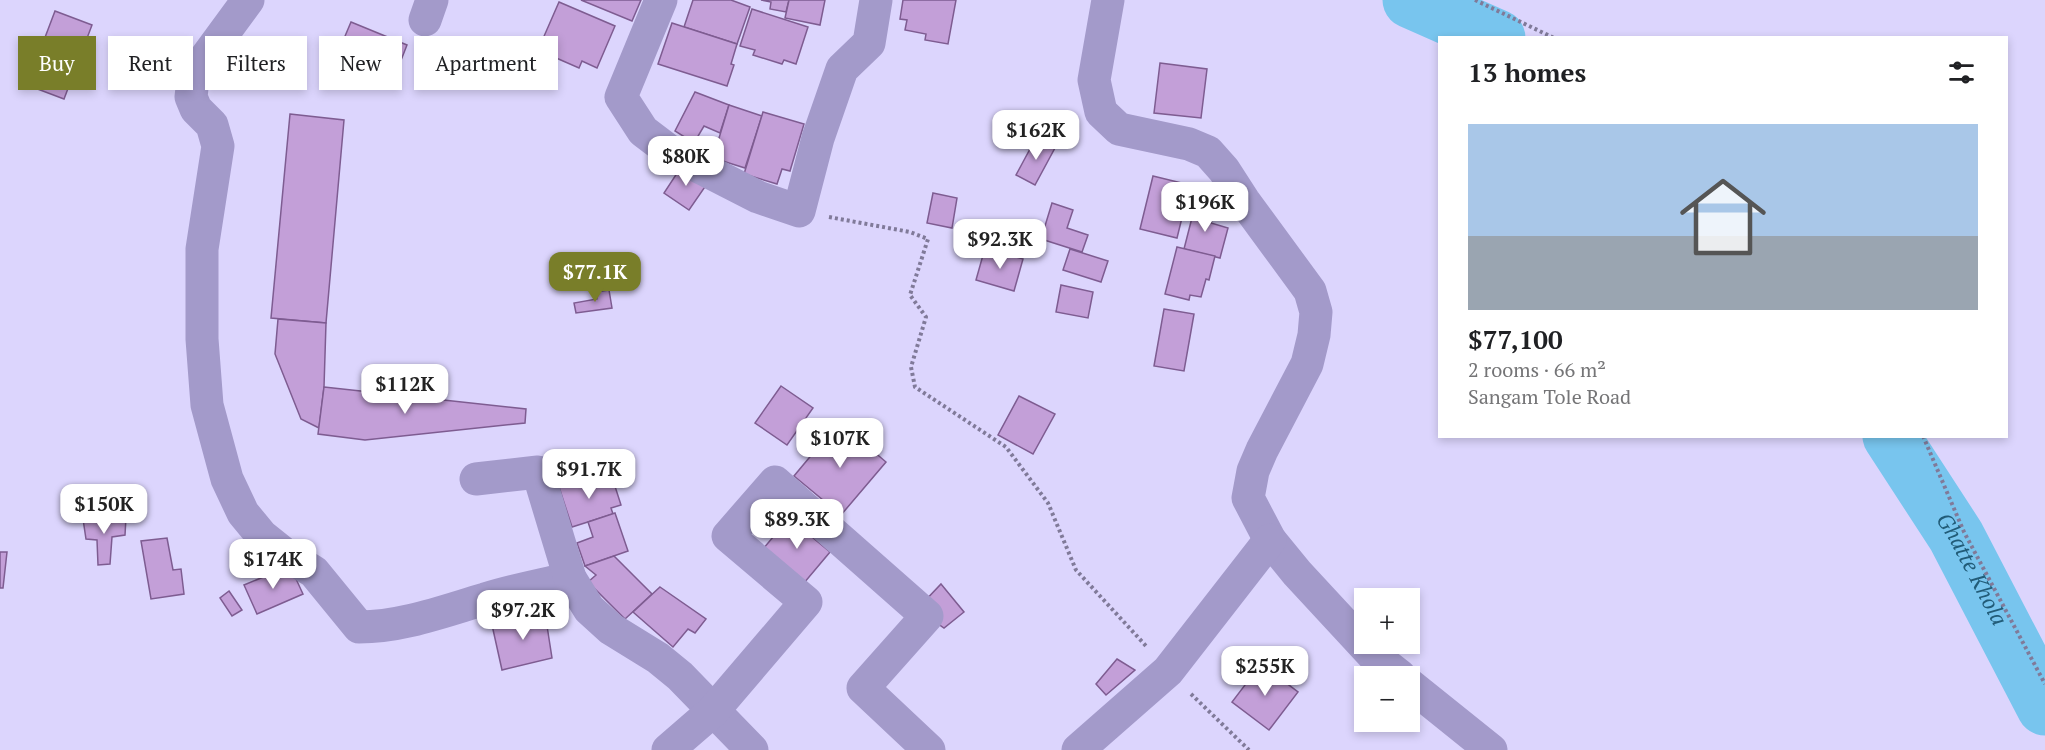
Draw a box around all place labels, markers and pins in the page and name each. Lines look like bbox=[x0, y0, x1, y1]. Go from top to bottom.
pin: $162K bbox=[994, 110, 1078, 161]
pin: $80K bbox=[650, 136, 722, 187]
pin: $196K bbox=[1163, 182, 1247, 233]
pin: $92.3K bbox=[951, 219, 1049, 270]
pin: $77.1K bbox=[546, 252, 644, 303]
pin: $112K bbox=[363, 364, 447, 415]
pin: $107K bbox=[798, 418, 882, 469]
pin: $91.7K bbox=[540, 449, 638, 500]
pin: $150K bbox=[62, 484, 146, 535]
pin: $89.3K bbox=[748, 499, 846, 550]
pin: $174K bbox=[231, 539, 315, 590]
pin: $97.2K bbox=[474, 590, 572, 641]
pin: $255K bbox=[1223, 646, 1307, 697]

